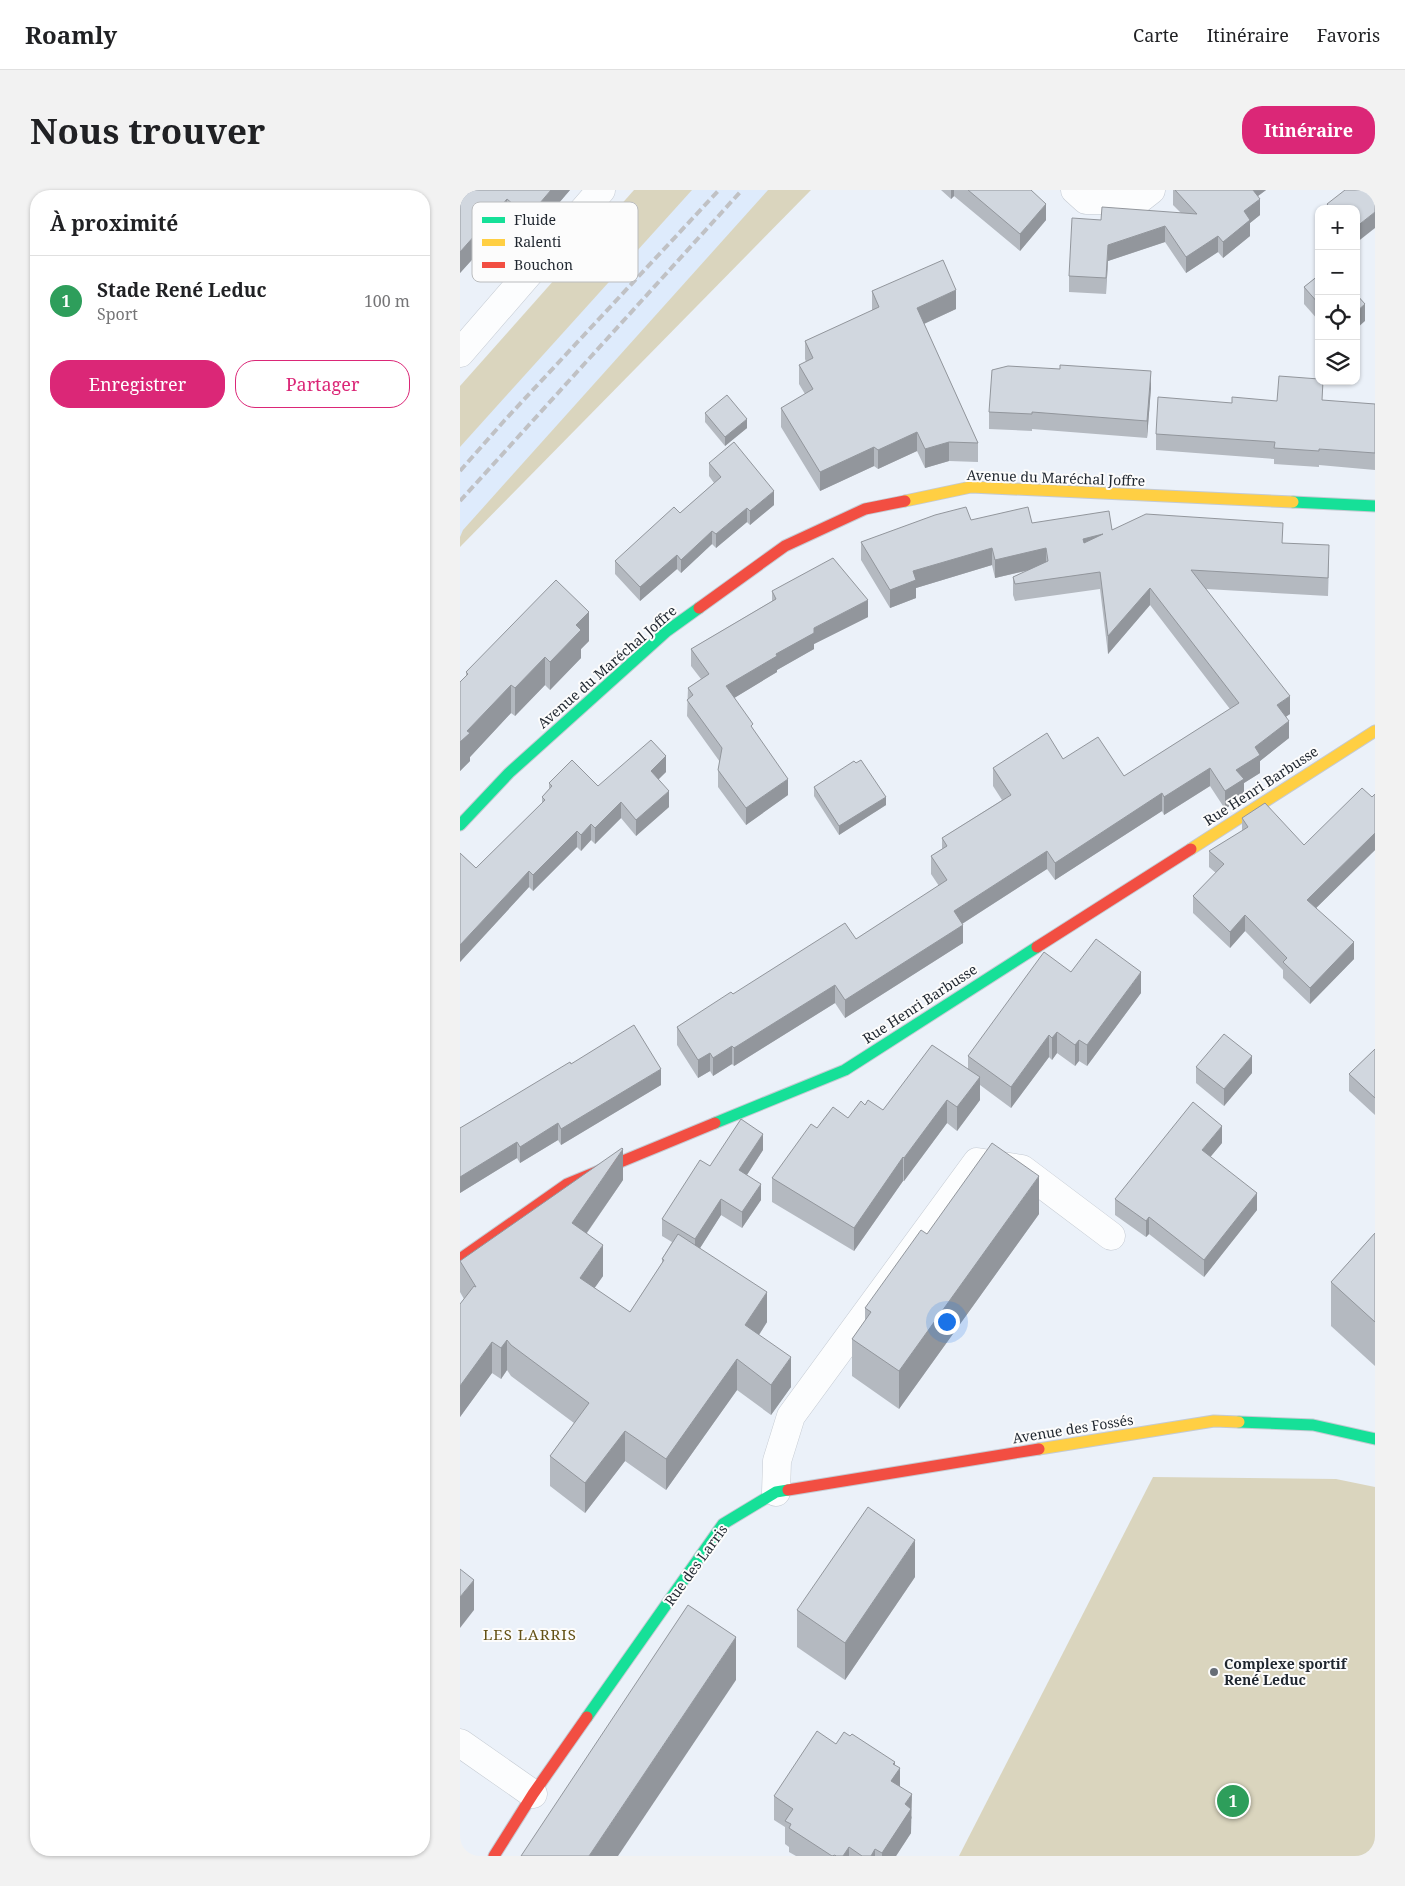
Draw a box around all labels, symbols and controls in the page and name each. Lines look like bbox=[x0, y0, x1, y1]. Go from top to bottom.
text: Roamly bbox=[25, 18, 117, 51]
text: Carte bbox=[1133, 23, 1179, 47]
text: Itinéraire bbox=[1207, 23, 1289, 47]
text: Favoris bbox=[1317, 23, 1380, 47]
button: Itinéraire bbox=[1242, 106, 1375, 154]
text: Nous trouver bbox=[30, 107, 265, 154]
legend bbox=[472, 202, 638, 282]
map controls bbox=[1315, 205, 1360, 385]
button: + bbox=[1315, 205, 1360, 250]
text: À proximité bbox=[50, 209, 178, 237]
text: Fluide bbox=[514, 210, 556, 229]
text: Ralenti bbox=[514, 232, 562, 251]
button: − bbox=[1315, 250, 1360, 295]
text: Bouchon bbox=[514, 255, 573, 274]
text: Stade René Leduc bbox=[97, 277, 266, 303]
text: 1 bbox=[61, 290, 71, 312]
text: 100 m bbox=[364, 290, 410, 312]
button: locate bbox=[1315, 295, 1360, 340]
text: Sport bbox=[97, 303, 138, 325]
button: layers bbox=[1315, 340, 1360, 385]
button: Enregistrer bbox=[50, 360, 225, 408]
button: Partager bbox=[235, 360, 410, 408]
street label: Avenue du Maréchal Joffre bbox=[966, 465, 1146, 490]
street label: Avenue du Maréchal Joffre bbox=[533, 601, 680, 732]
street label: Rue Henri Barbusse bbox=[1200, 741, 1322, 830]
street label: Rue Henri Barbusse bbox=[859, 959, 981, 1048]
your location bbox=[934, 1309, 960, 1335]
street label: Avenue des Fossés bbox=[1011, 1410, 1135, 1447]
street label: Rue des Larris bbox=[660, 1520, 731, 1609]
district label: LES LARRIS bbox=[483, 1624, 577, 1644]
place label: Complexe sportif René Leduc bbox=[1224, 1654, 1348, 1689]
marker: Complexe sportif René Leduc bbox=[1208, 1666, 1220, 1678]
pin: 1 bbox=[1217, 1782, 1249, 1820]

